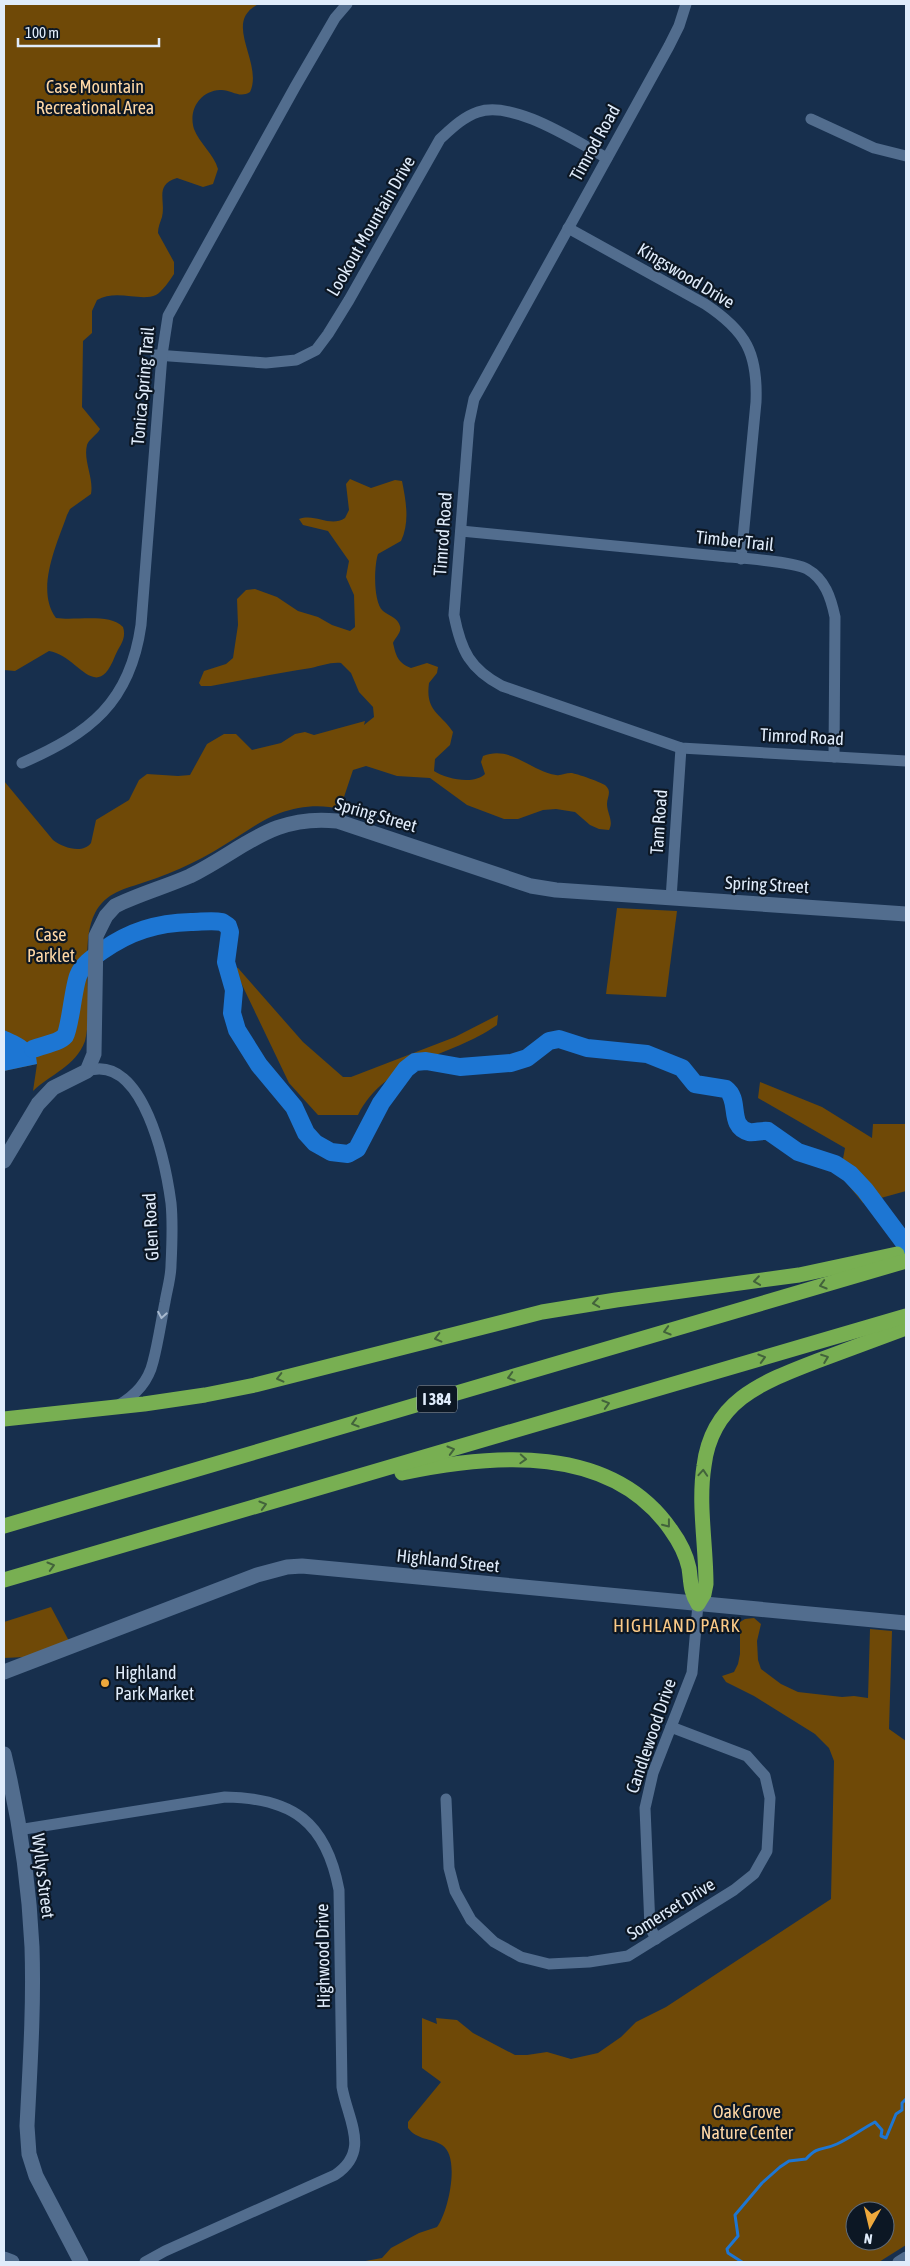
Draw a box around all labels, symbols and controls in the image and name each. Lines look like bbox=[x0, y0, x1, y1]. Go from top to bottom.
scale bar bbox=[18, 15, 159, 47]
text: 100 m bbox=[25, 24, 59, 41]
park label: Case Mountain Recreational Area bbox=[36, 76, 154, 118]
street label: Timrod Road bbox=[565, 101, 624, 184]
street label: Lookout Mountain Drive bbox=[322, 152, 419, 299]
street label: Kingswood Drive bbox=[634, 238, 738, 313]
street label: Tonica Spring Trail bbox=[127, 325, 158, 446]
street label: Timrod Road bbox=[429, 491, 456, 576]
street label: Timber Trail bbox=[695, 526, 775, 555]
street label: Timrod Road bbox=[760, 724, 844, 749]
street label: Tam Road bbox=[646, 789, 671, 855]
street label: Spring Street bbox=[333, 793, 419, 836]
street label: Spring Street bbox=[725, 872, 810, 897]
park label: Case Parklet bbox=[27, 924, 75, 966]
street label: Glen Road bbox=[138, 1193, 163, 1261]
one-way arrow bbox=[753, 1275, 761, 1286]
one-way arrow bbox=[819, 1280, 827, 1290]
one-way arrow bbox=[592, 1297, 600, 1308]
one-way arrow bbox=[158, 1311, 168, 1320]
one-way arrow bbox=[663, 1326, 671, 1336]
one-way arrow bbox=[433, 1332, 442, 1343]
one-way arrow bbox=[758, 1353, 767, 1364]
one-way arrow bbox=[820, 1354, 828, 1364]
one-way arrow bbox=[276, 1372, 285, 1383]
one-way arrow bbox=[507, 1372, 515, 1382]
road number: I 384 bbox=[417, 1386, 457, 1412]
one-way arrow bbox=[602, 1399, 610, 1409]
one-way arrow bbox=[351, 1417, 359, 1428]
one-way arrow bbox=[446, 1445, 454, 1455]
one-way arrow bbox=[519, 1454, 527, 1465]
one-way arrow bbox=[697, 1469, 708, 1477]
one-way arrow bbox=[258, 1500, 267, 1511]
one-way arrow bbox=[661, 1518, 669, 1527]
street label: Highland Street bbox=[396, 1545, 501, 1576]
one-way arrow bbox=[46, 1562, 54, 1572]
district label: HIGHLAND PARK bbox=[613, 1614, 741, 1636]
place label: Highland Park Market bbox=[115, 1662, 194, 1704]
street label: Candlewood Drive bbox=[621, 1676, 680, 1796]
marker: Highland Park Market bbox=[99, 1677, 111, 1689]
street label: Wyllys Street bbox=[28, 1832, 59, 1920]
street label: Somerset Drive bbox=[623, 1873, 719, 1944]
street label: Highwood Drive bbox=[311, 1904, 334, 2008]
park label: Oak Grove Nature Center bbox=[701, 2101, 794, 2143]
north arrow bbox=[845, 2201, 895, 2251]
text: N bbox=[863, 2230, 873, 2247]

